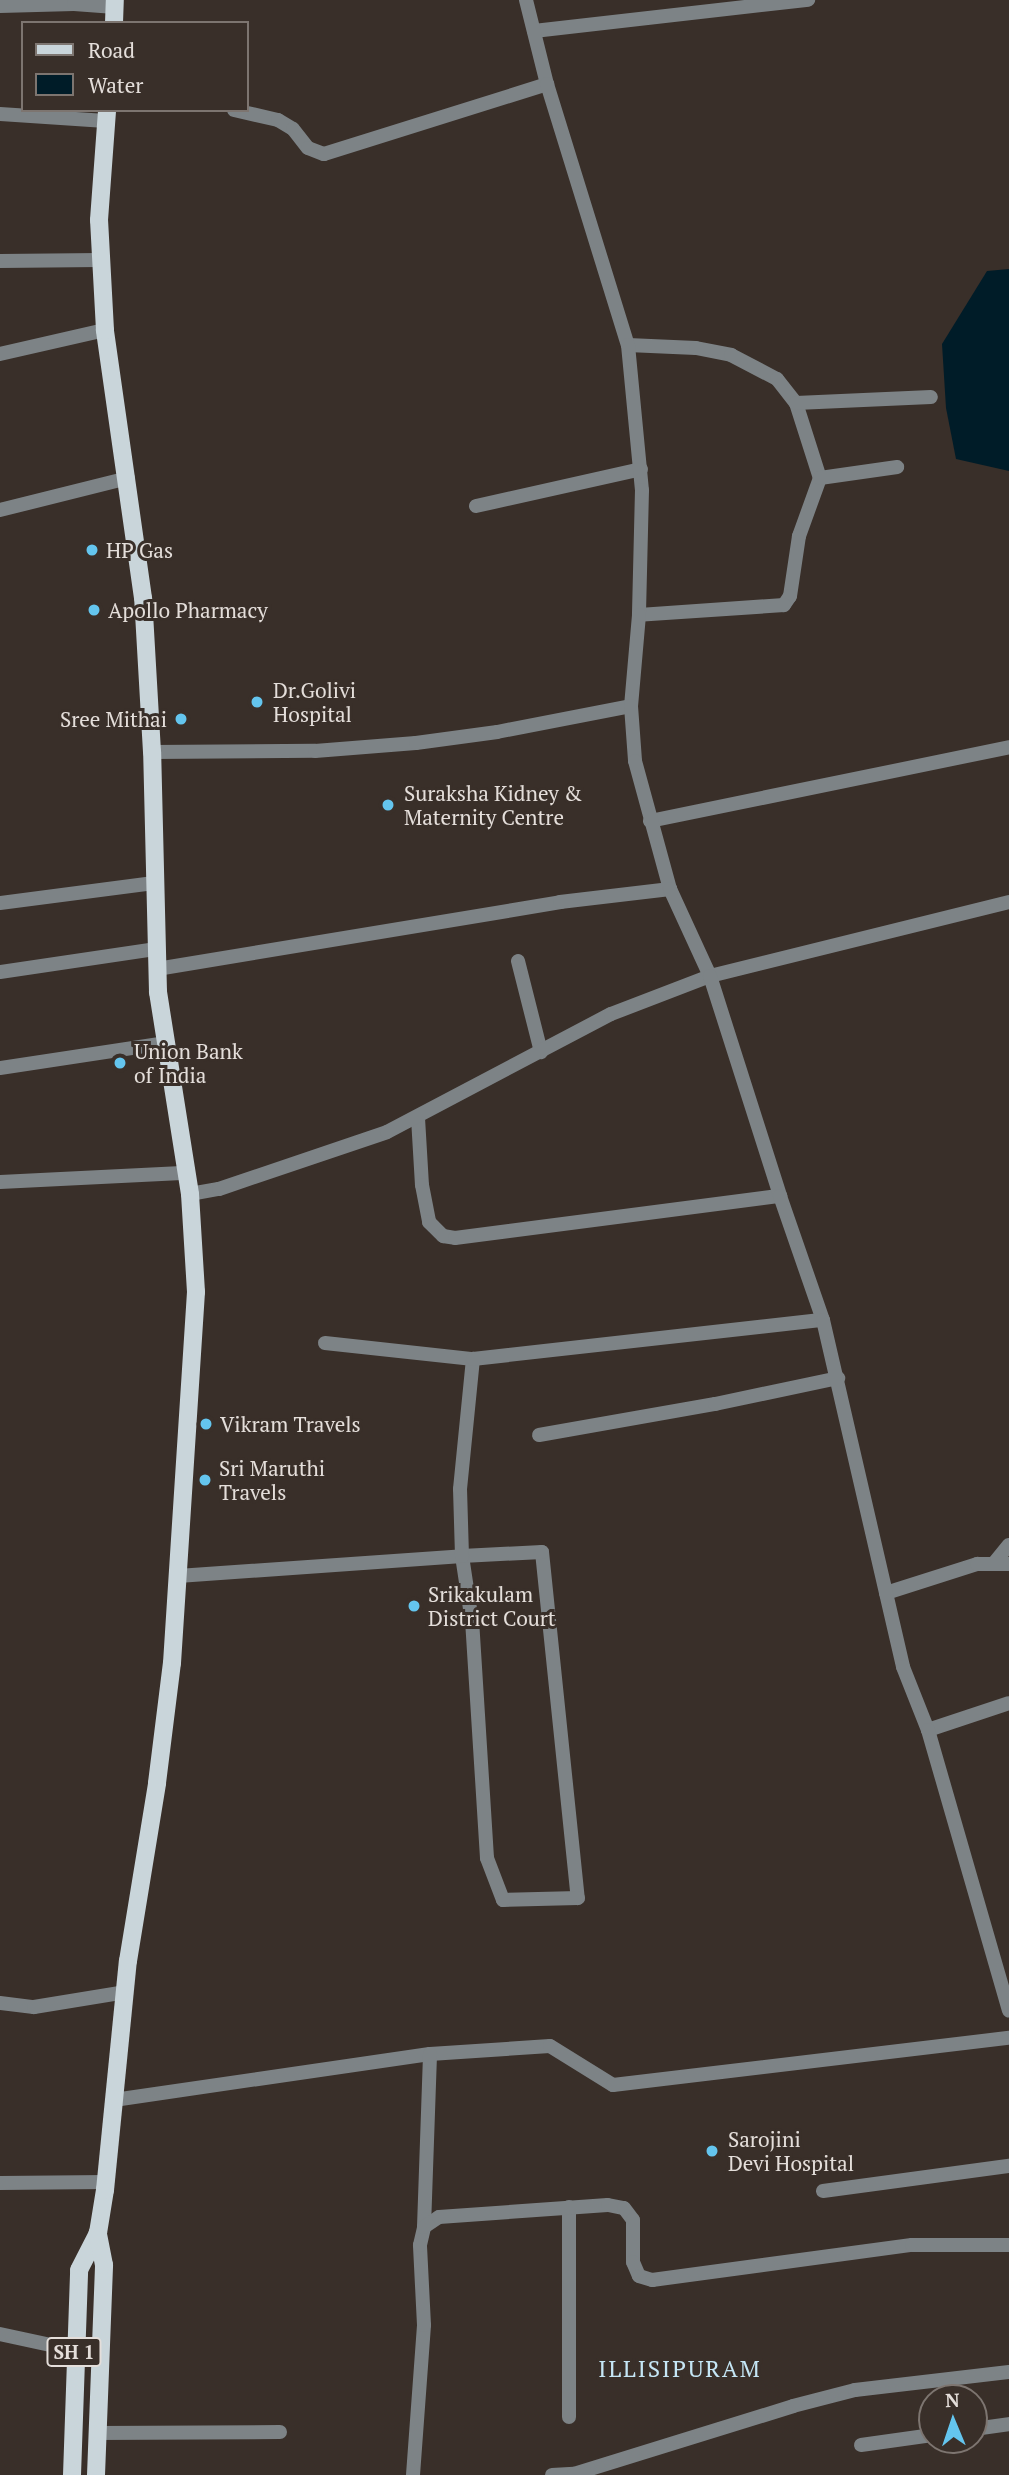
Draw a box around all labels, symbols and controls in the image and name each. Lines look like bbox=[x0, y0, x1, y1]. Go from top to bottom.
legend bbox=[21, 21, 248, 112]
text: Road bbox=[88, 36, 135, 64]
text: Water bbox=[88, 71, 143, 99]
place label: HP Gas bbox=[106, 537, 173, 563]
marker: HP Gas bbox=[84, 542, 100, 558]
place label: Apollo Pharmacy bbox=[108, 597, 268, 623]
marker: Apollo Pharmacy bbox=[86, 602, 102, 618]
place label: Dr.Golivi Hospital bbox=[273, 677, 356, 727]
marker: Dr.Golivi Hospital bbox=[247, 692, 267, 712]
place label: Sree Mithai bbox=[60, 706, 167, 732]
marker: Sree Mithai bbox=[173, 711, 189, 727]
place label: Suraksha Kidney & Maternity Centre bbox=[404, 780, 582, 830]
marker: Suraksha Kidney & Maternity Centre bbox=[378, 795, 398, 815]
place label: Union Bank of India bbox=[134, 1038, 243, 1088]
marker: Union Bank of India bbox=[112, 1055, 128, 1071]
place label: Vikram Travels bbox=[220, 1411, 361, 1437]
marker: Vikram Travels bbox=[198, 1416, 214, 1432]
place label: Sri Maruthi Travels bbox=[219, 1455, 325, 1505]
marker: Sri Maruthi Travels bbox=[197, 1472, 213, 1488]
place label: Srikakulam District Court bbox=[428, 1581, 556, 1631]
marker: Srikakulam District Court bbox=[406, 1598, 422, 1614]
place label: Sarojini Devi Hospital bbox=[728, 2126, 854, 2176]
marker: Sarojini Devi Hospital bbox=[702, 2141, 722, 2161]
road number: SH 1 bbox=[46, 2336, 102, 2368]
district label: ILLISIPURAM bbox=[600, 2355, 760, 2383]
north arrow bbox=[918, 2384, 988, 2454]
text: N bbox=[945, 2387, 960, 2412]

